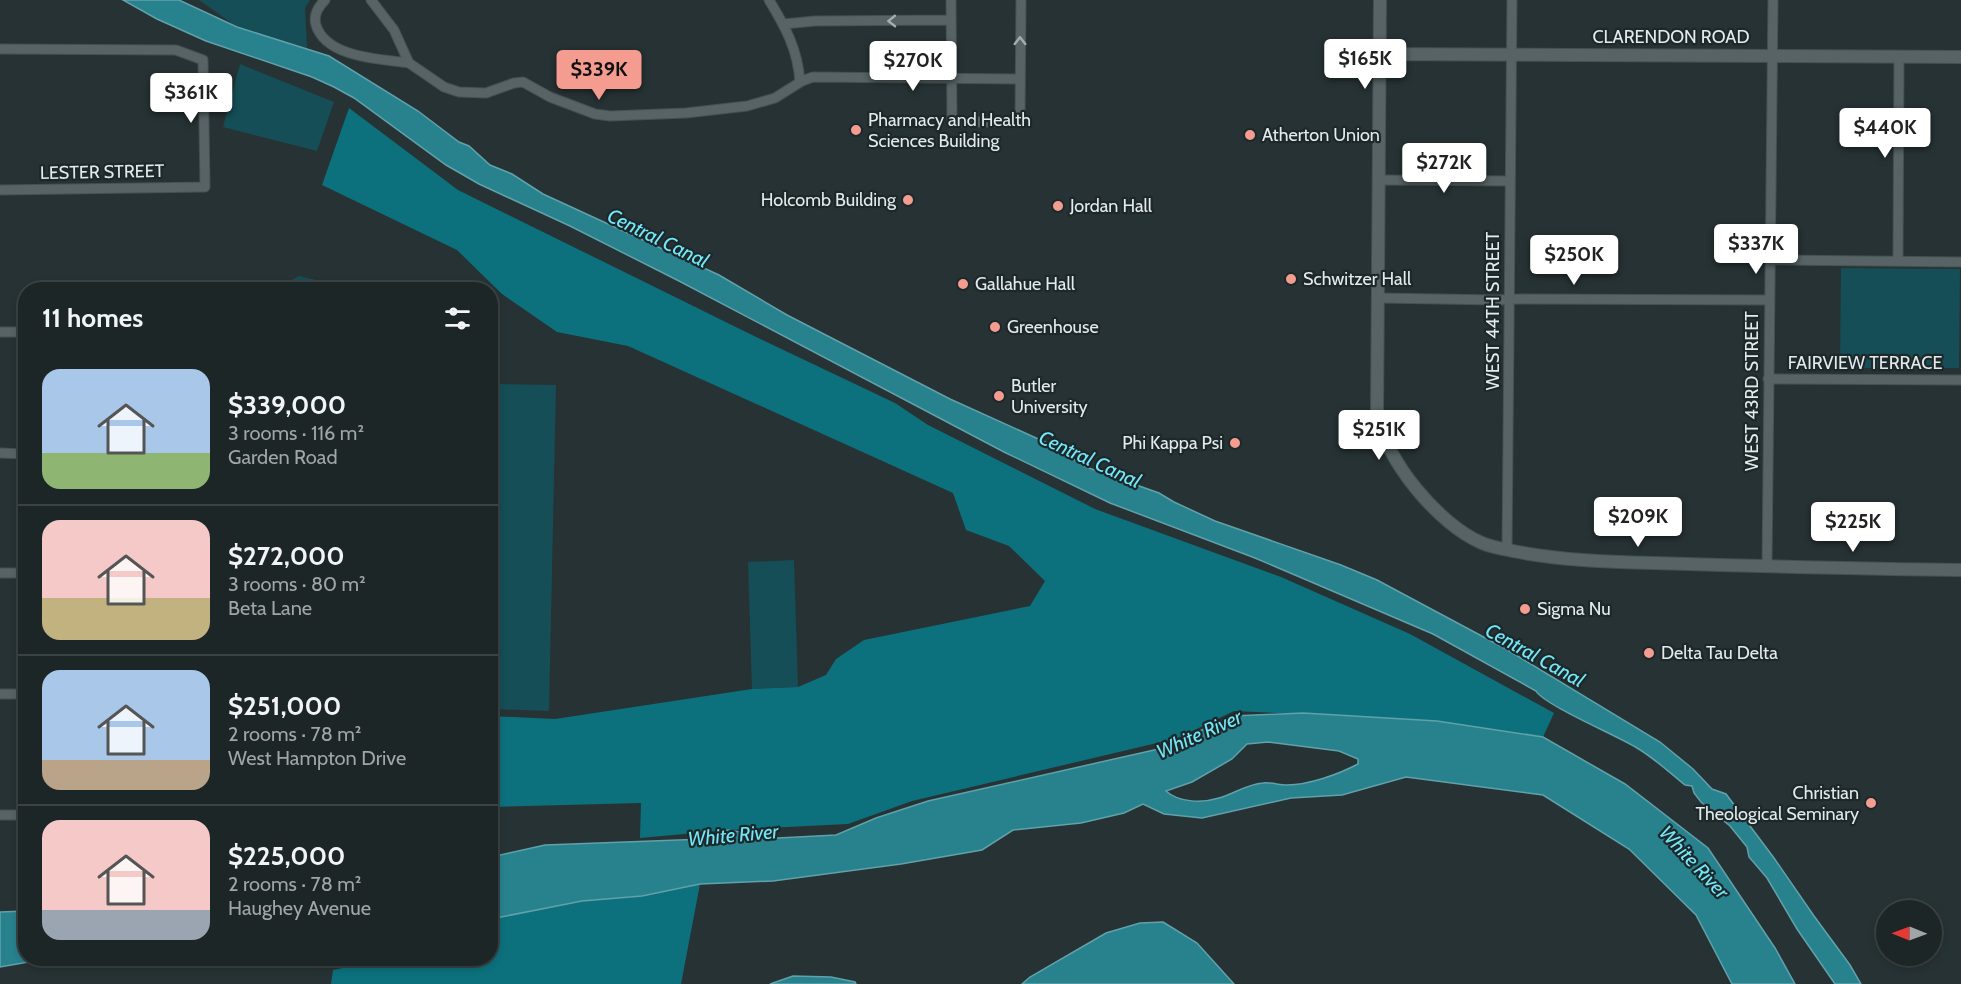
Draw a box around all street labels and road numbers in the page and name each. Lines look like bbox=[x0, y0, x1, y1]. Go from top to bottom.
street label: CLARENDON ROAD bbox=[1592, 26, 1750, 48]
street label: LESTER STREET bbox=[40, 160, 165, 184]
street label: WEST 44TH STREET bbox=[1482, 231, 1504, 390]
street label: WEST 43RD STREET bbox=[1741, 311, 1763, 471]
street label: FAIRVIEW TERRACE bbox=[1788, 352, 1942, 374]

